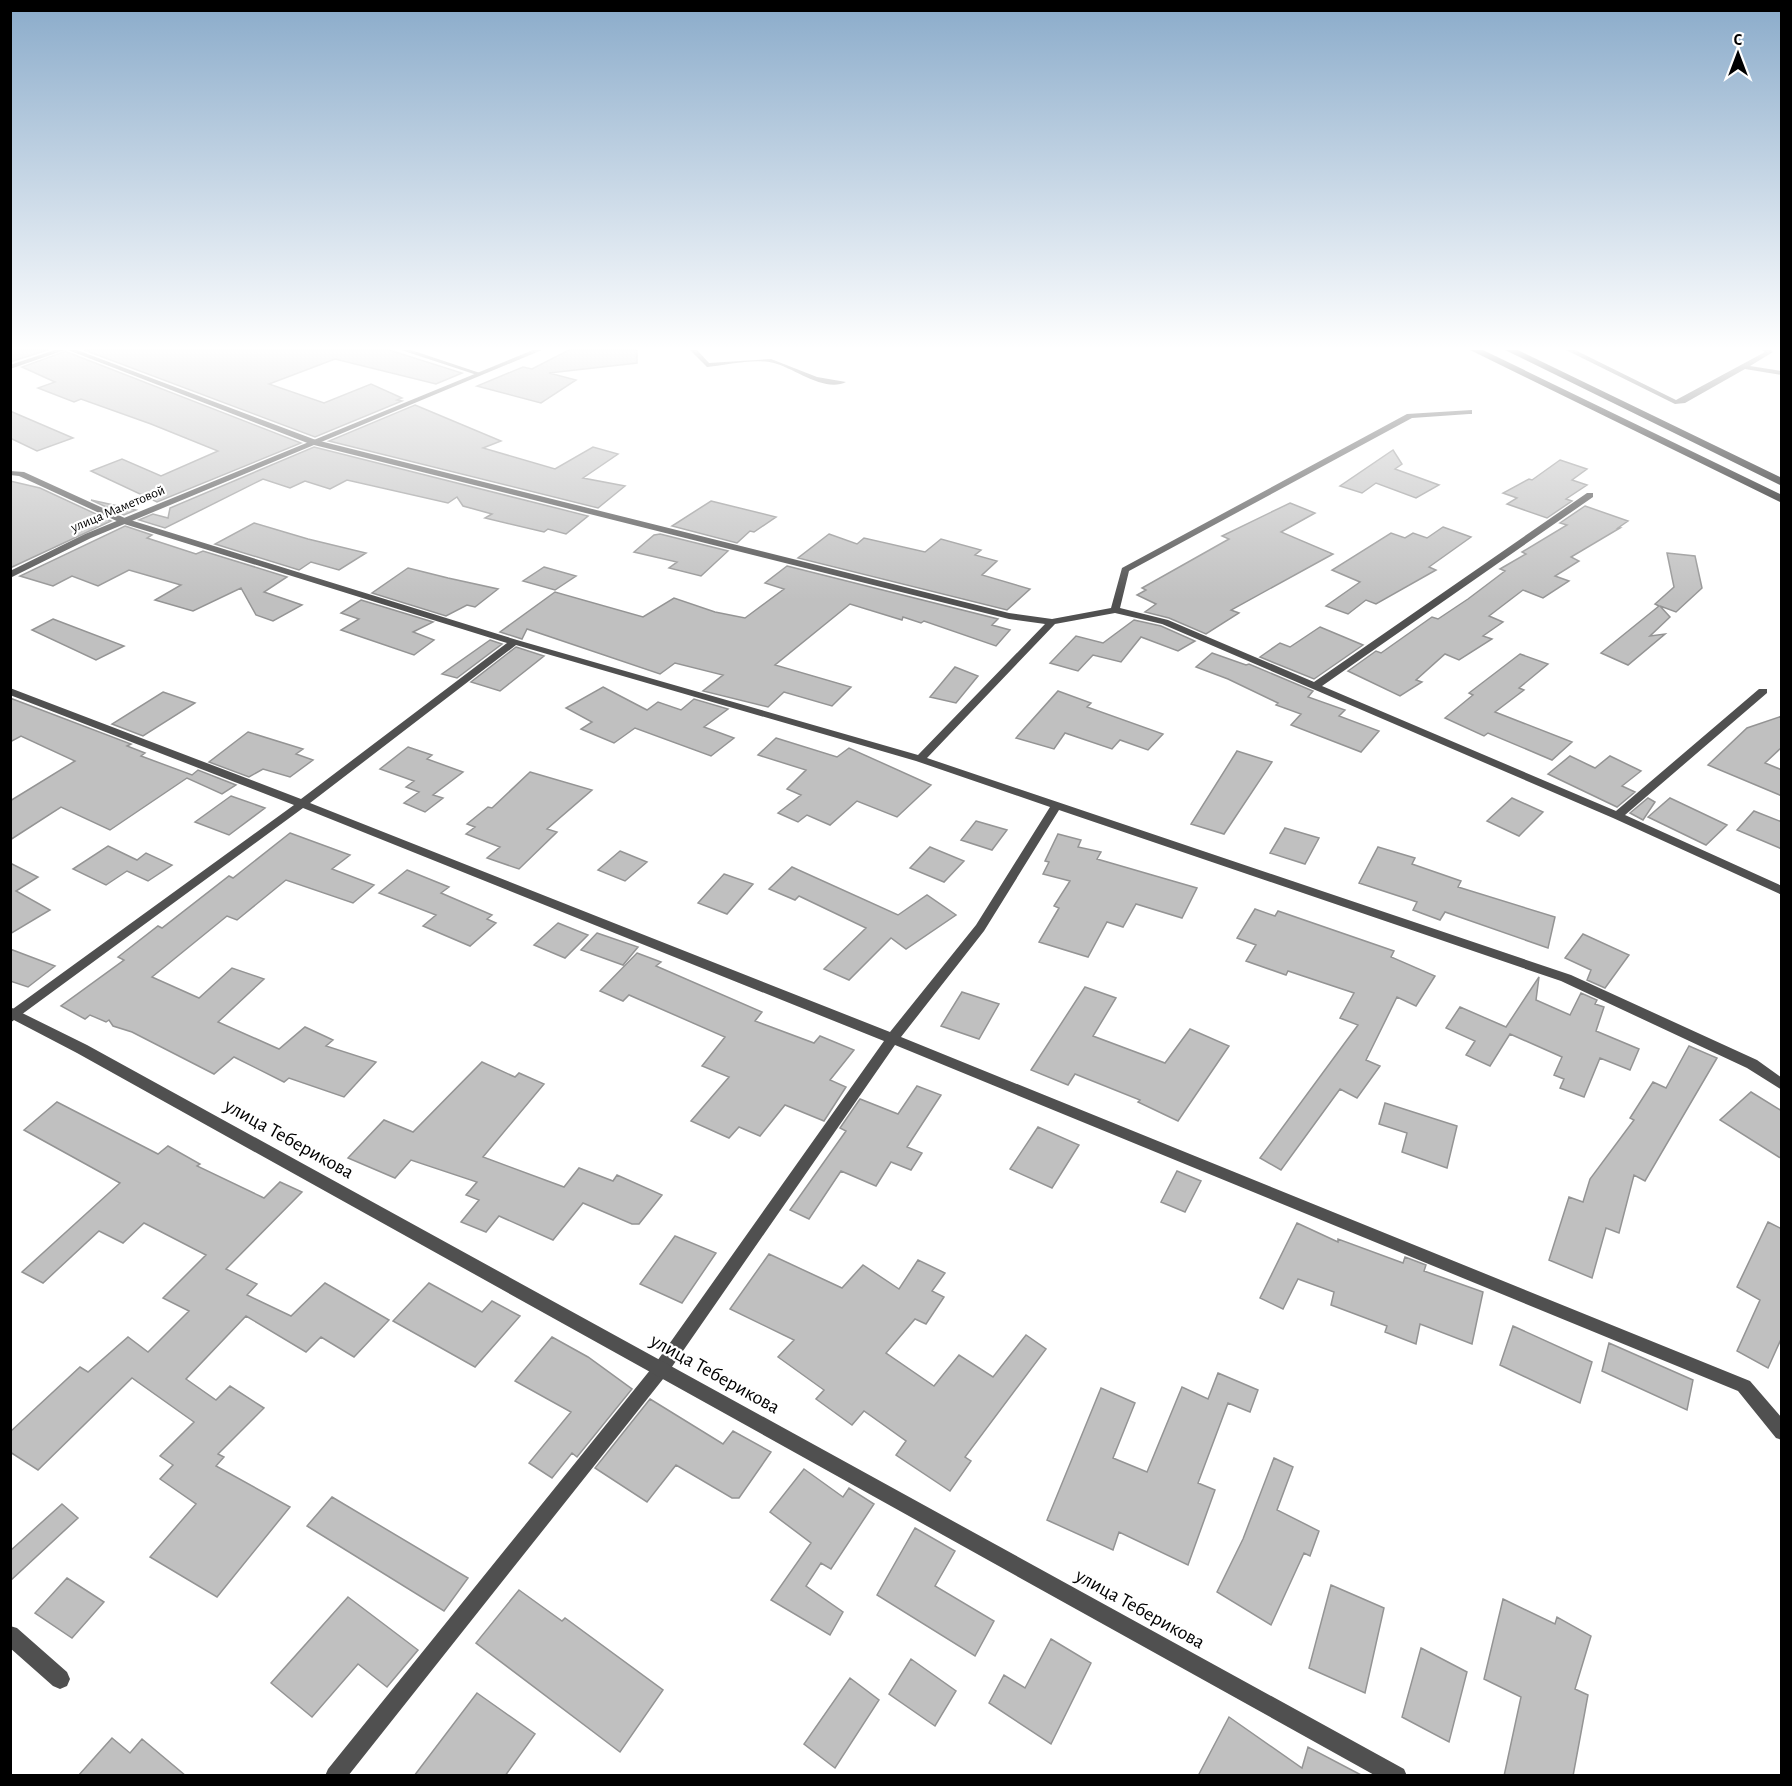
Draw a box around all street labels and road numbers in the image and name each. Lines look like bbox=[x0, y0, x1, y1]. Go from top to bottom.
street label: улица Маметовой bbox=[68, 483, 167, 535]
street label: улица Теберикова bbox=[220, 1095, 357, 1183]
street label: улица Теберикова bbox=[646, 1330, 783, 1418]
street label: улица Теберикова bbox=[1071, 1565, 1208, 1653]

